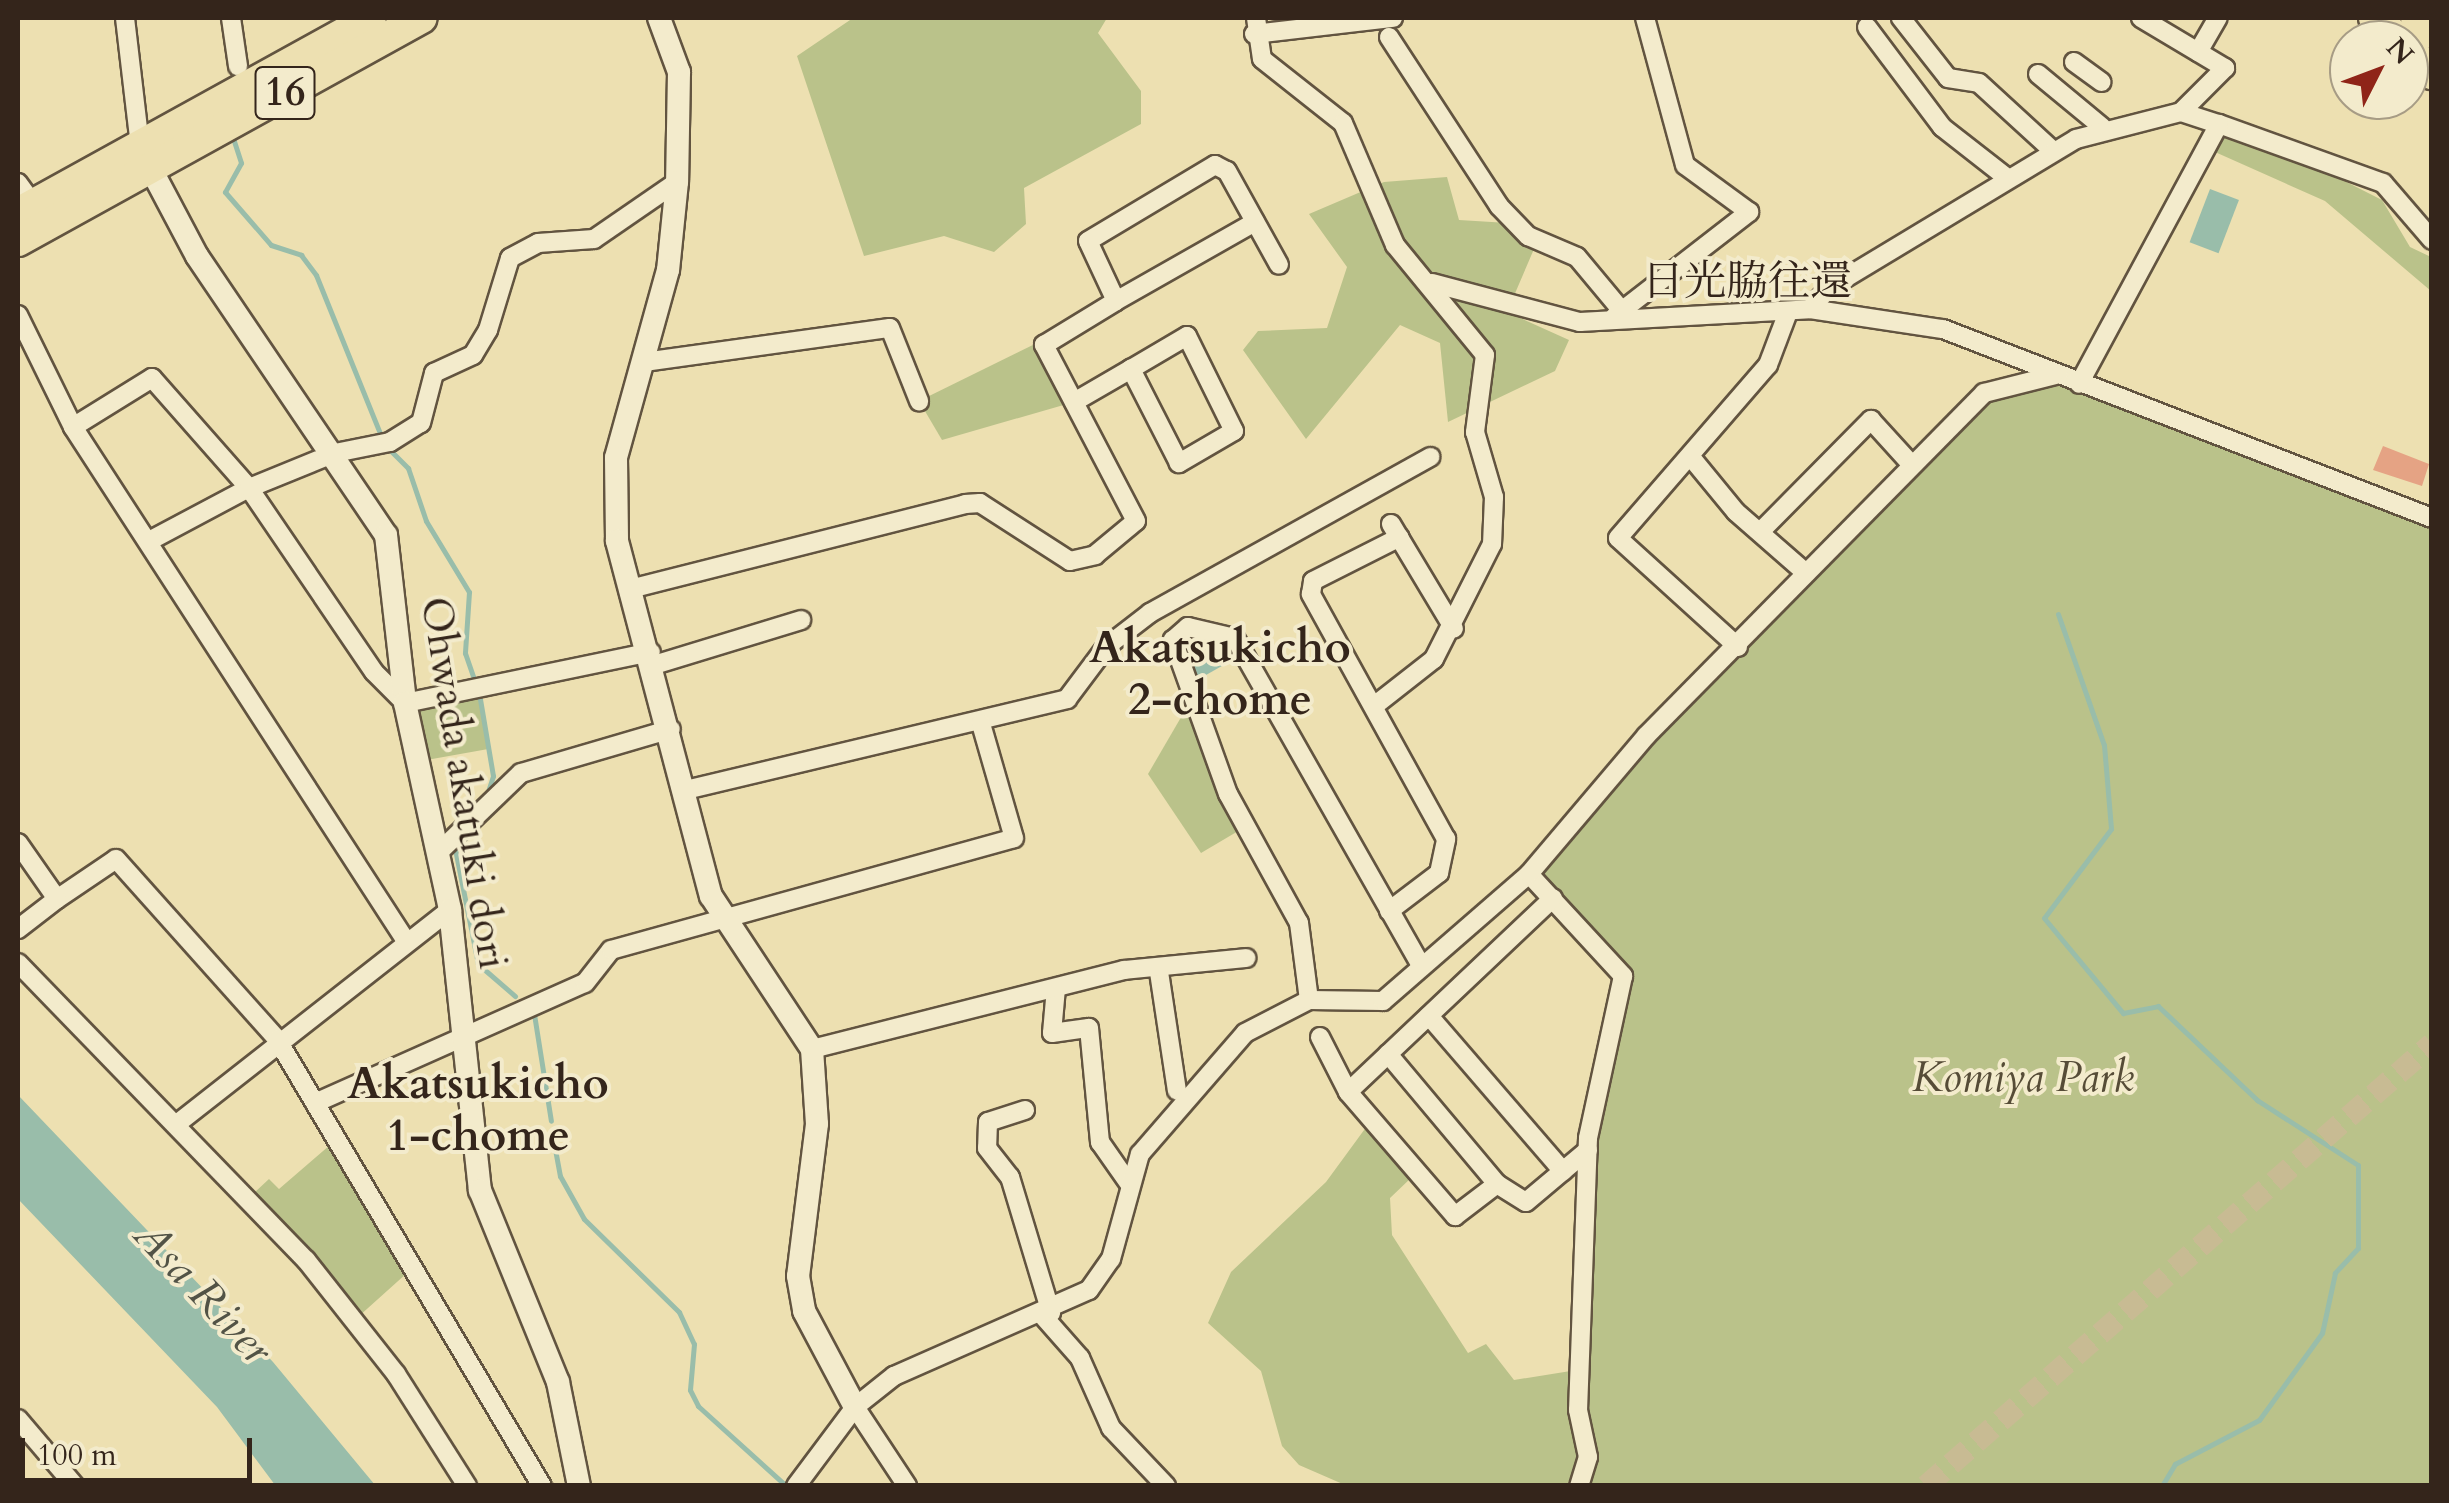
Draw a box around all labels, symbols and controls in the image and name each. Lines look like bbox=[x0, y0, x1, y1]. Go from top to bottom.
north arrow bbox=[2329, 20, 2429, 120]
text: N bbox=[2378, 30, 2422, 73]
road number: 16 bbox=[252, 58, 318, 128]
street label: 日光脇往還 bbox=[1642, 257, 1852, 307]
street label: Ohwada akatuki dori bbox=[410, 593, 518, 973]
district label: Akatsukicho 2-chome bbox=[1089, 621, 1351, 727]
park label: Komiya Park bbox=[1912, 1053, 2134, 1103]
district label: Akatsukicho 1-chome bbox=[347, 1057, 609, 1163]
water label: Asa River bbox=[122, 1208, 284, 1376]
scale bar bbox=[25, 1418, 258, 1480]
text: 100 m bbox=[37, 1435, 117, 1476]

